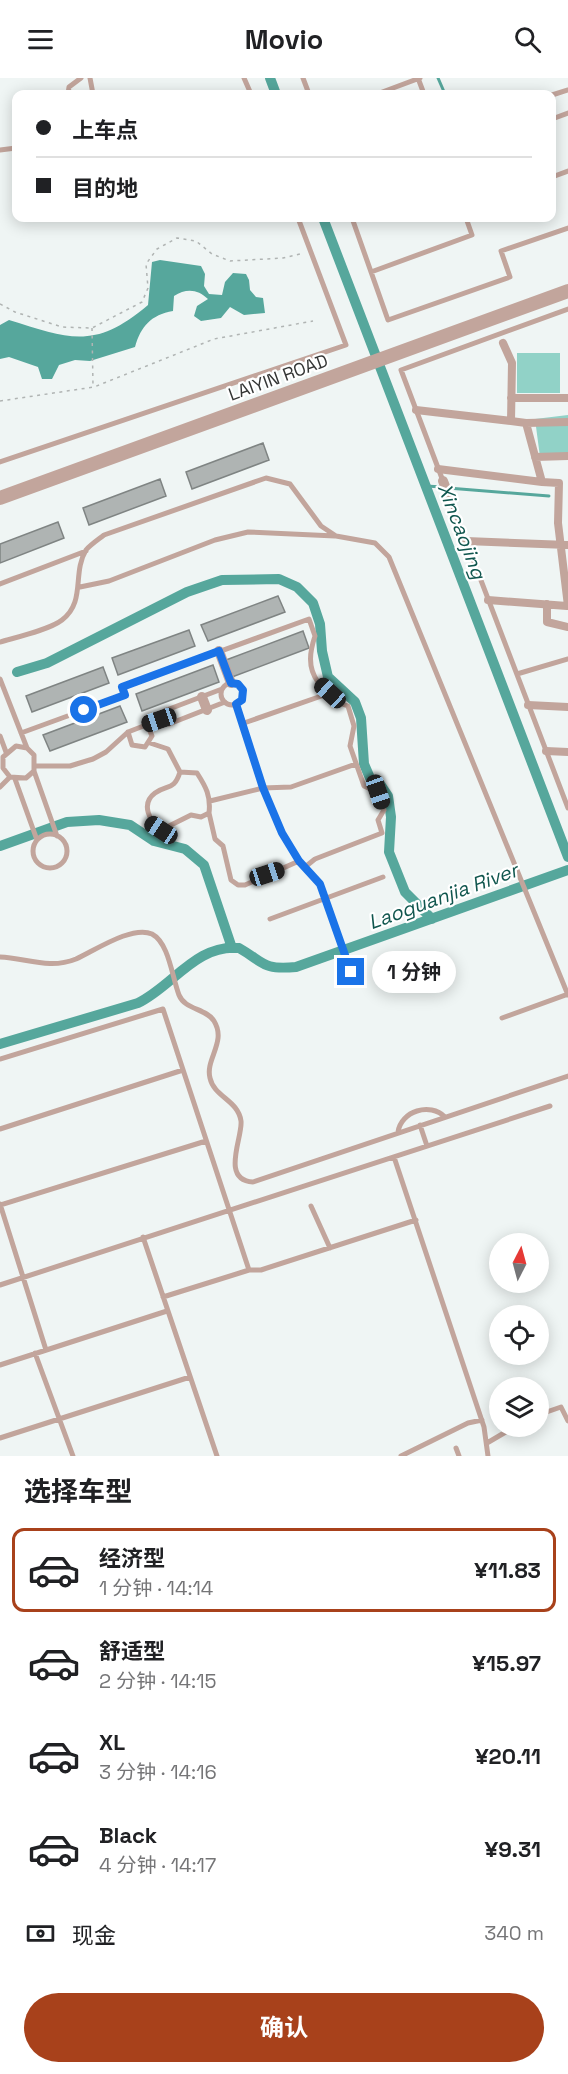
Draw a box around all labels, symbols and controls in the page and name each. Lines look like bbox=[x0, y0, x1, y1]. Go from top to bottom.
text: Movio bbox=[245, 22, 323, 57]
icon: menu bbox=[24, 23, 57, 56]
icon: search bbox=[511, 23, 544, 56]
text: 上车点 bbox=[72, 116, 138, 144]
text: 目的地 bbox=[72, 174, 138, 202]
street label: LAIYIN ROAD bbox=[225, 348, 331, 406]
water label: Xincaojing bbox=[432, 479, 493, 584]
car bbox=[311, 674, 349, 712]
route start bbox=[70, 696, 97, 723]
car bbox=[139, 706, 179, 734]
car bbox=[364, 772, 392, 812]
car bbox=[141, 813, 181, 847]
water label: Laoguanjia River bbox=[365, 856, 524, 935]
car bbox=[247, 860, 287, 888]
callout: 1 分钟 bbox=[372, 951, 456, 993]
route end bbox=[337, 958, 364, 985]
text: 1 分钟 bbox=[387, 959, 441, 985]
north arrow bbox=[489, 1233, 549, 1293]
map controls bbox=[489, 1233, 549, 1437]
button: locate bbox=[489, 1305, 549, 1365]
button: layers bbox=[489, 1377, 549, 1437]
text: 选择车型 bbox=[24, 1474, 132, 1509]
icon: car bbox=[27, 1543, 81, 1597]
text: 经济型 bbox=[99, 1544, 165, 1572]
text: ¥11.83 bbox=[474, 1556, 541, 1584]
text: 1 分钟 · 14:14 bbox=[99, 1575, 213, 1601]
icon: car bbox=[27, 1636, 81, 1690]
text: 舒适型 bbox=[99, 1637, 165, 1665]
text: ¥15.97 bbox=[472, 1649, 541, 1677]
text: 2 分钟 · 14:15 bbox=[99, 1668, 216, 1694]
text: XL bbox=[99, 1728, 125, 1756]
icon: car bbox=[27, 1729, 81, 1783]
text: ¥20.11 bbox=[475, 1742, 541, 1770]
text: 3 分钟 · 14:16 bbox=[99, 1759, 217, 1785]
text: Black bbox=[99, 1821, 157, 1849]
icon: car bbox=[27, 1822, 81, 1876]
text: ¥9.31 bbox=[485, 1835, 541, 1863]
text: 4 分钟 · 14:17 bbox=[99, 1852, 216, 1878]
icon: cash bbox=[24, 1917, 57, 1950]
text: 340 m bbox=[484, 1920, 544, 1946]
text: 现金 bbox=[72, 1921, 116, 1949]
button: 确认 bbox=[24, 1993, 544, 2062]

